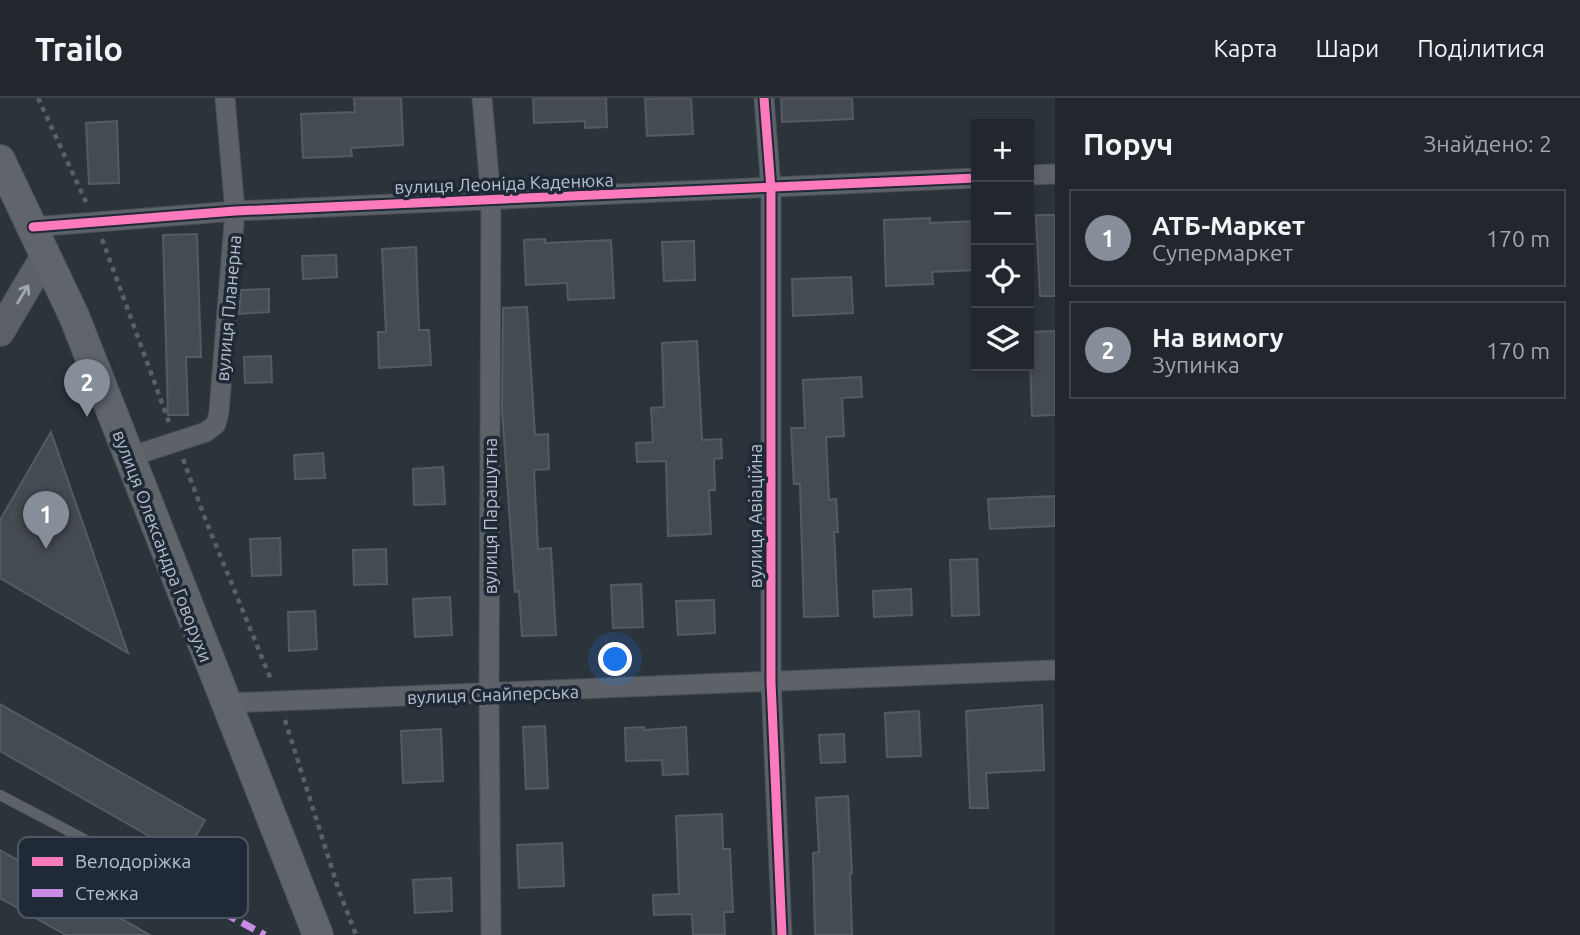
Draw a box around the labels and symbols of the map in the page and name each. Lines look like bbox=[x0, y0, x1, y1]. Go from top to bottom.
street label: вулиця Леоніда Каденюка bbox=[394, 169, 614, 197]
street label: вулиця Планерна bbox=[212, 234, 244, 382]
one-way arrow bbox=[16, 284, 30, 304]
pin: 2 bbox=[64, 359, 110, 417]
street label: вулиця Олександра Говорухи bbox=[109, 427, 217, 665]
street label: вулиця Парашутна bbox=[480, 438, 500, 594]
street label: вулиця Авіаційна bbox=[745, 444, 765, 588]
pin: 1 bbox=[23, 491, 69, 549]
your location bbox=[598, 642, 632, 676]
street label: вулиця Снайперська bbox=[407, 681, 579, 707]
legend bbox=[18, 837, 248, 918]
text: Велодоріжка bbox=[75, 850, 191, 872]
text: Стежка bbox=[75, 882, 139, 904]

